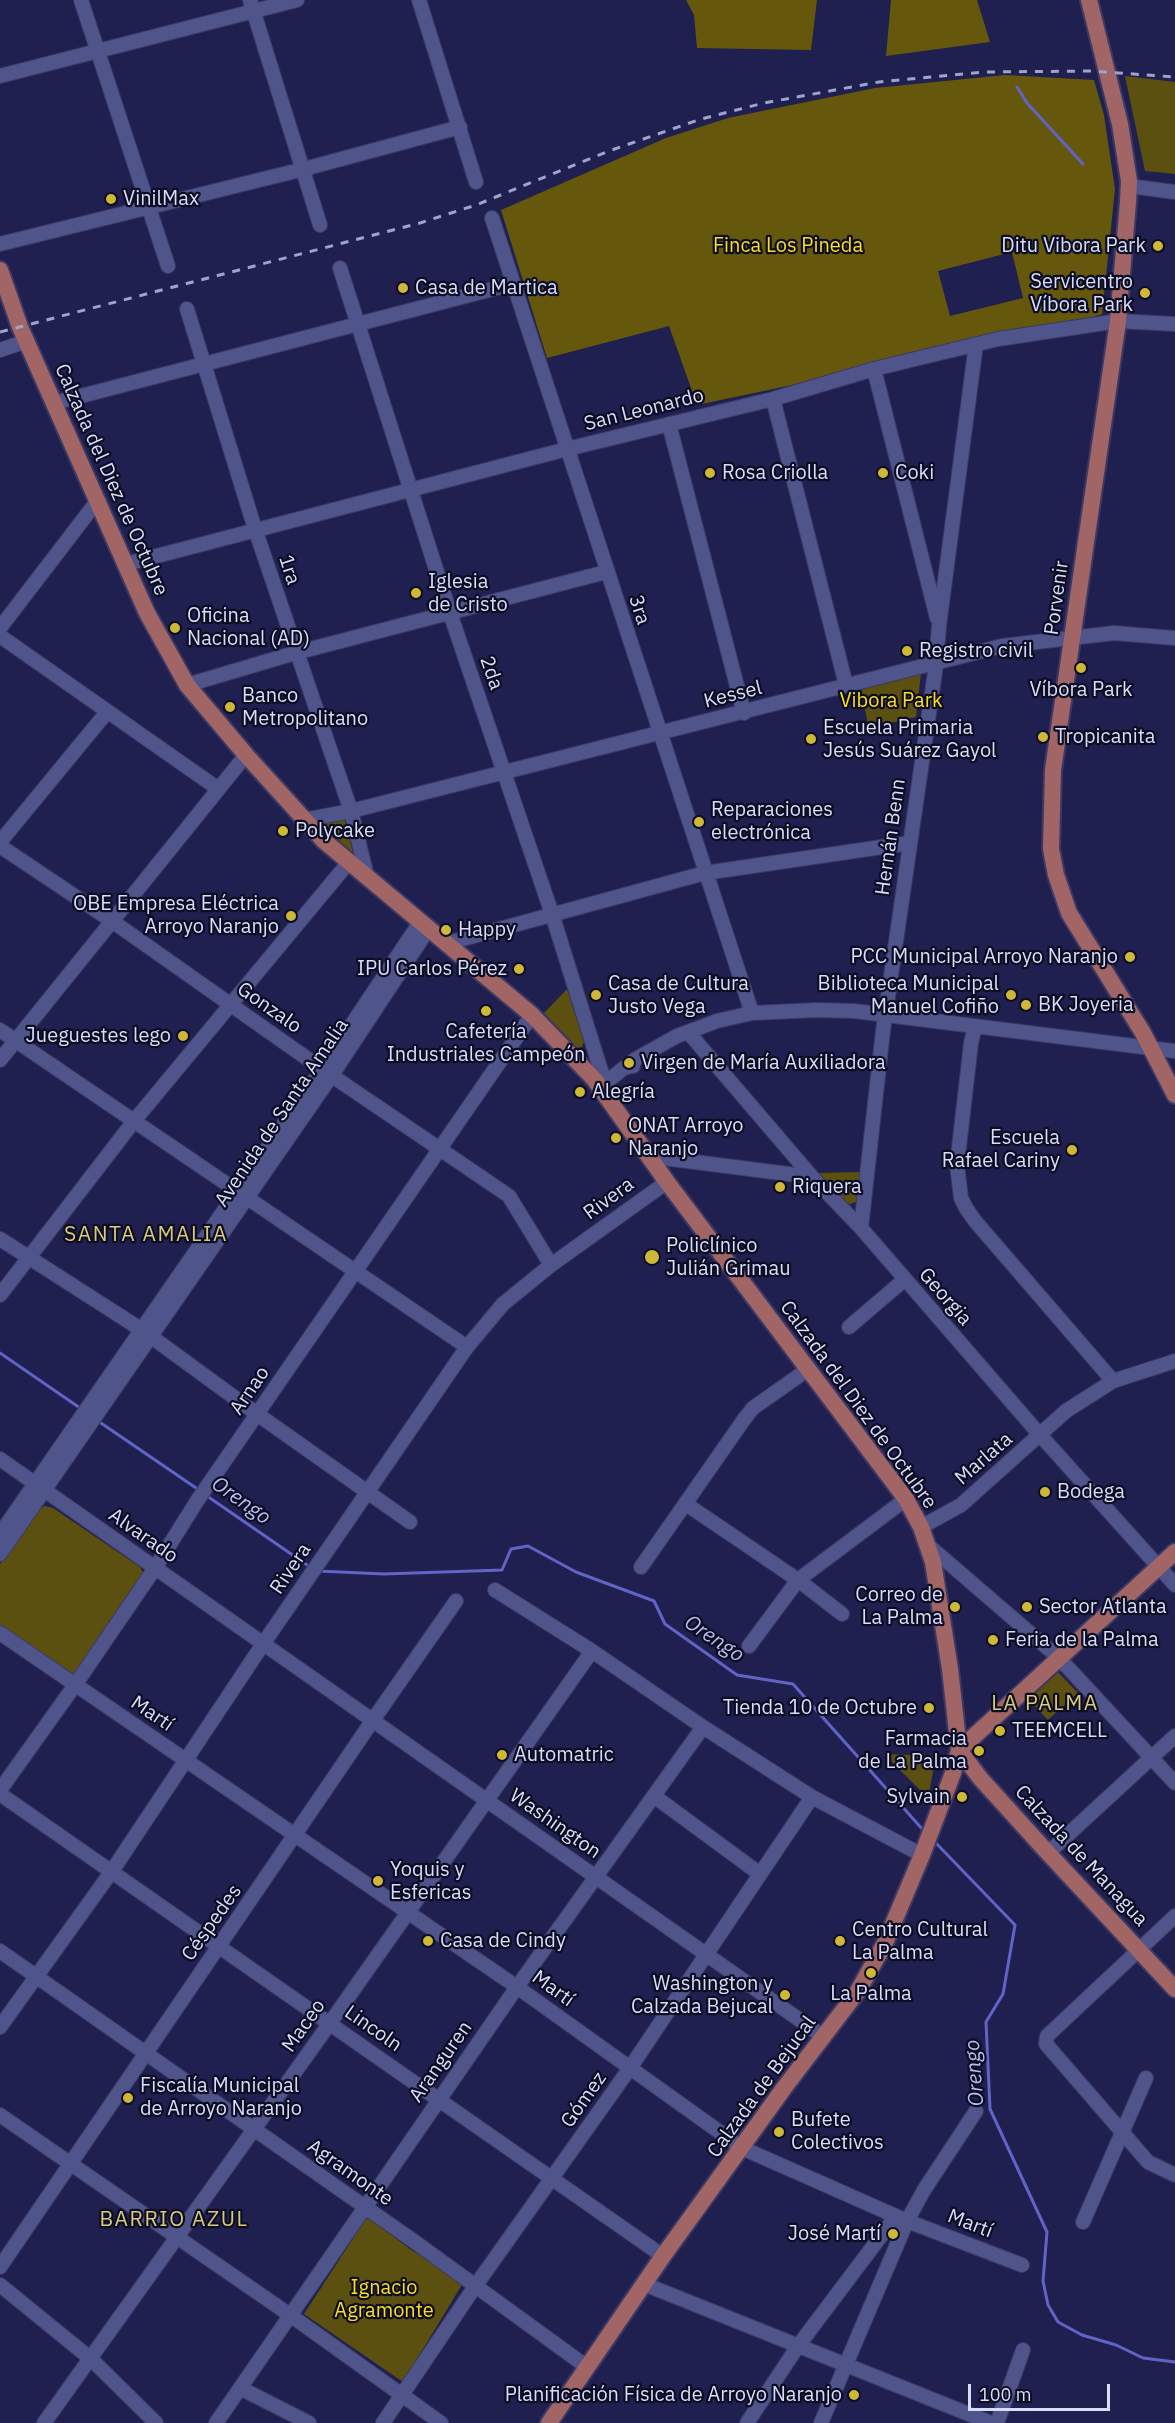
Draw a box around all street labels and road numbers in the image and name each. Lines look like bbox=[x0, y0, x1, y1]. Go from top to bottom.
street label: Calzada del Diez de Octubre bbox=[49, 360, 173, 600]
street label: San Leonardo bbox=[582, 384, 706, 436]
street label: 1ra bbox=[273, 552, 305, 588]
street label: Porvenir bbox=[1040, 559, 1074, 637]
street label: 3ra bbox=[623, 592, 655, 628]
street label: 2da bbox=[474, 653, 508, 693]
street label: Kessel bbox=[702, 676, 764, 714]
street label: Hernán Benn bbox=[871, 777, 911, 897]
street label: Gonzalo bbox=[232, 977, 306, 1039]
street label: Avenida de Santa Amalia bbox=[210, 1014, 354, 1212]
street label: Rivera bbox=[579, 1173, 639, 1225]
street label: Georgia bbox=[913, 1263, 977, 1331]
street label: Calzada del Diez de Octubre bbox=[774, 1296, 942, 1514]
street label: Arnao bbox=[225, 1362, 275, 1420]
street label: Marlata bbox=[950, 1428, 1018, 1490]
street label: Alvarado bbox=[104, 1503, 182, 1569]
street label: Rivera bbox=[265, 1539, 317, 1599]
street label: Martí bbox=[126, 1691, 178, 1737]
street label: Calzada de Managua bbox=[1009, 1780, 1153, 1932]
street label: Washington bbox=[505, 1784, 605, 1864]
street label: Céspedes bbox=[177, 1880, 247, 1966]
street label: Martí bbox=[527, 1966, 579, 2012]
street label: Maceo bbox=[277, 1995, 331, 2057]
street label: Lincoln bbox=[340, 2001, 406, 2057]
street label: Calzada de Bejucal bbox=[703, 2011, 821, 2163]
street label: Aranguren bbox=[404, 2017, 478, 2107]
street label: Gómez bbox=[556, 2067, 612, 2133]
street label: Agramonte bbox=[302, 2135, 398, 2211]
street label: Martí bbox=[944, 2204, 996, 2244]

